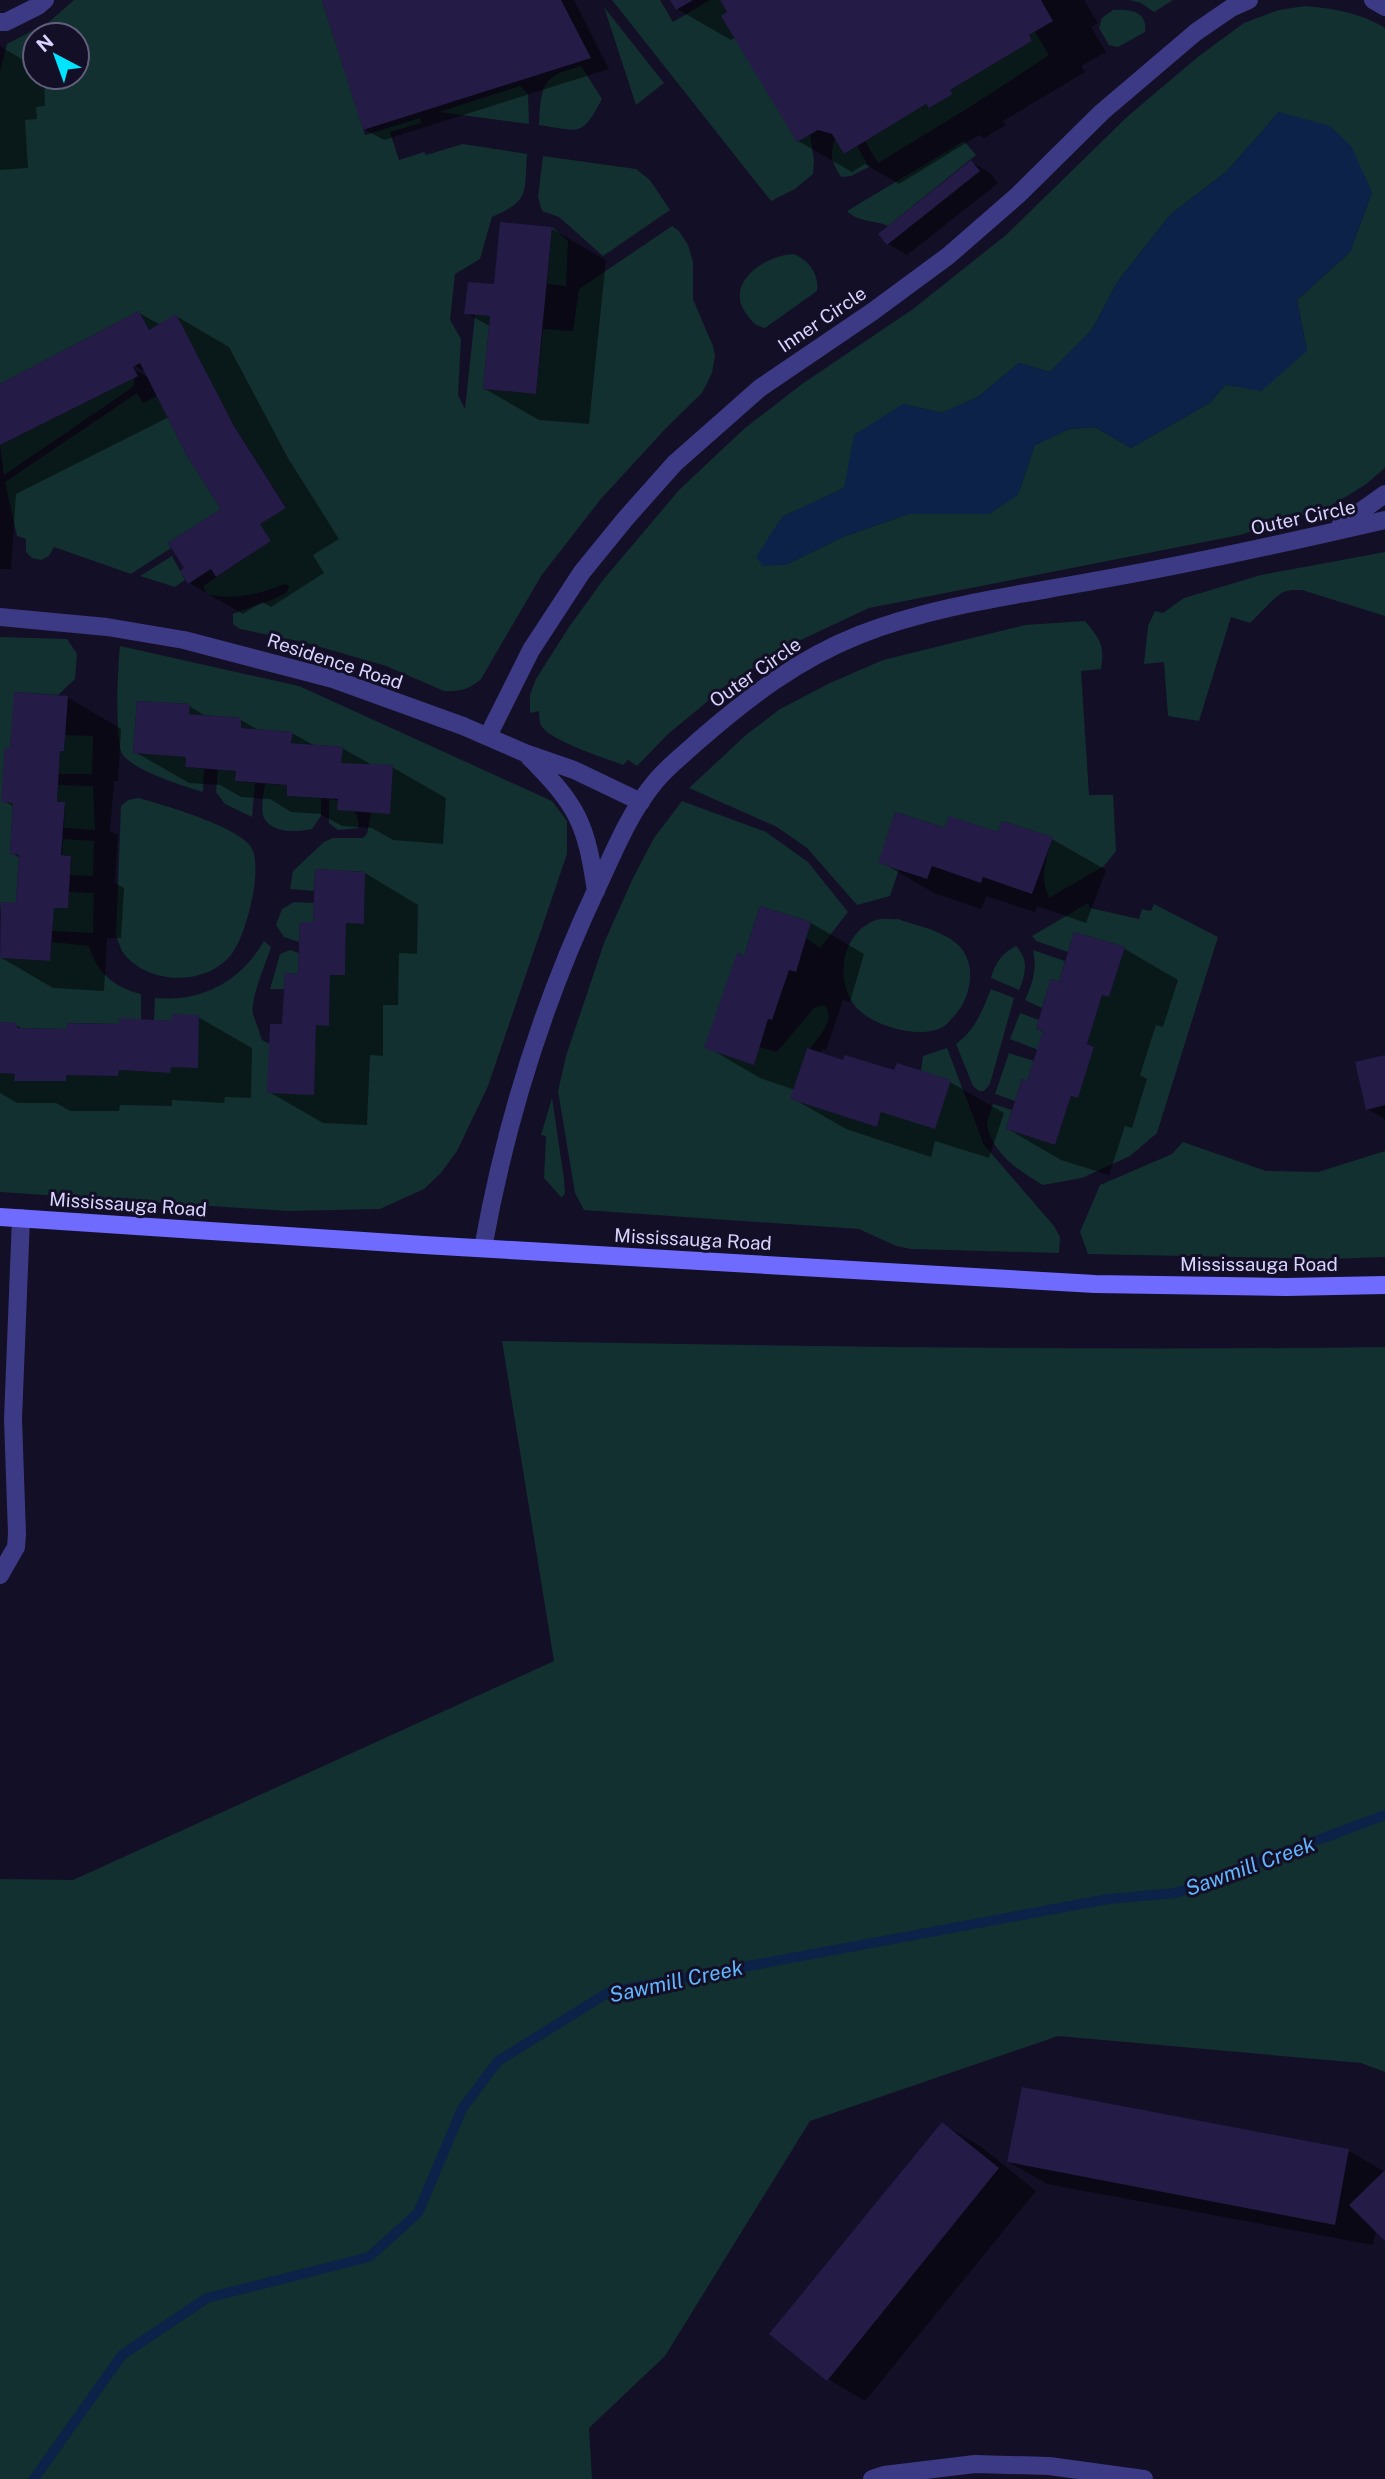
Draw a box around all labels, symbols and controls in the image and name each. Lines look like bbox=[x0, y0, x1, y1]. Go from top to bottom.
north arrow bbox=[21, 21, 91, 91]
text: N bbox=[32, 30, 58, 56]
street label: Inner Circle bbox=[774, 281, 870, 357]
street label: Outer Circle bbox=[1249, 495, 1357, 539]
street label: Residence Road bbox=[264, 629, 406, 693]
street label: Outer Circle bbox=[705, 632, 805, 712]
street label: Mississauga Road bbox=[49, 1188, 207, 1220]
street label: Mississauga Road bbox=[614, 1224, 772, 1254]
street label: Mississauga Road bbox=[1180, 1253, 1338, 1275]
water label: Sawmill Creek bbox=[1182, 1831, 1319, 1901]
water label: Sawmill Creek bbox=[607, 1955, 746, 2007]

